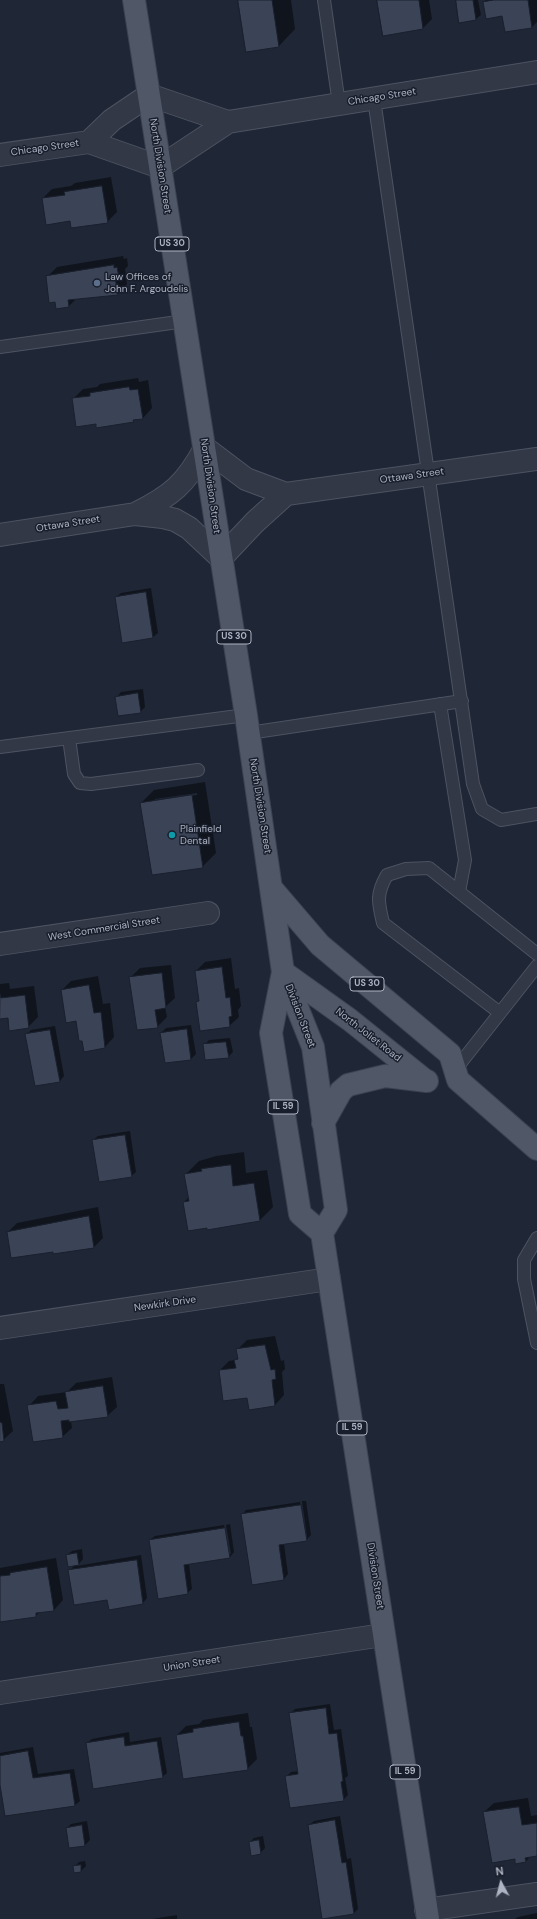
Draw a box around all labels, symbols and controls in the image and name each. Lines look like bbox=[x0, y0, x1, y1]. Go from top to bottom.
street label: Chicago Street bbox=[347, 86, 417, 108]
street label: North Division Street bbox=[147, 118, 173, 214]
street label: Chicago Street bbox=[10, 137, 80, 159]
road number: US 30 bbox=[155, 237, 189, 251]
place label: Law Offices of John F. Argoudelis bbox=[105, 271, 188, 294]
marker: Law Offices of John F. Argoudelis bbox=[92, 278, 102, 288]
street label: North Division Street bbox=[197, 438, 223, 534]
street label: Ottawa Street bbox=[379, 466, 445, 486]
street label: Ottawa Street bbox=[35, 513, 101, 535]
road number: US 30 bbox=[217, 630, 251, 644]
street label: North Division Street bbox=[247, 758, 273, 854]
place label: Plainfield Dental bbox=[180, 823, 221, 846]
marker: Plainfield Dental bbox=[167, 830, 177, 840]
street label: West Commercial Street bbox=[47, 914, 161, 944]
road number: US 30 bbox=[350, 977, 384, 991]
street label: Division Street bbox=[282, 983, 318, 1049]
street label: North Joliet Road bbox=[333, 1006, 403, 1064]
road number: IL 59 bbox=[268, 1100, 298, 1114]
street label: Newkirk Drive bbox=[133, 1294, 197, 1314]
road number: IL 59 bbox=[337, 1421, 367, 1435]
street label: Division Street bbox=[364, 1542, 386, 1610]
street label: Union Street bbox=[163, 1654, 221, 1674]
road number: IL 59 bbox=[390, 1765, 420, 1779]
north arrow bbox=[481, 1863, 521, 1903]
text: N bbox=[495, 1864, 504, 1879]

